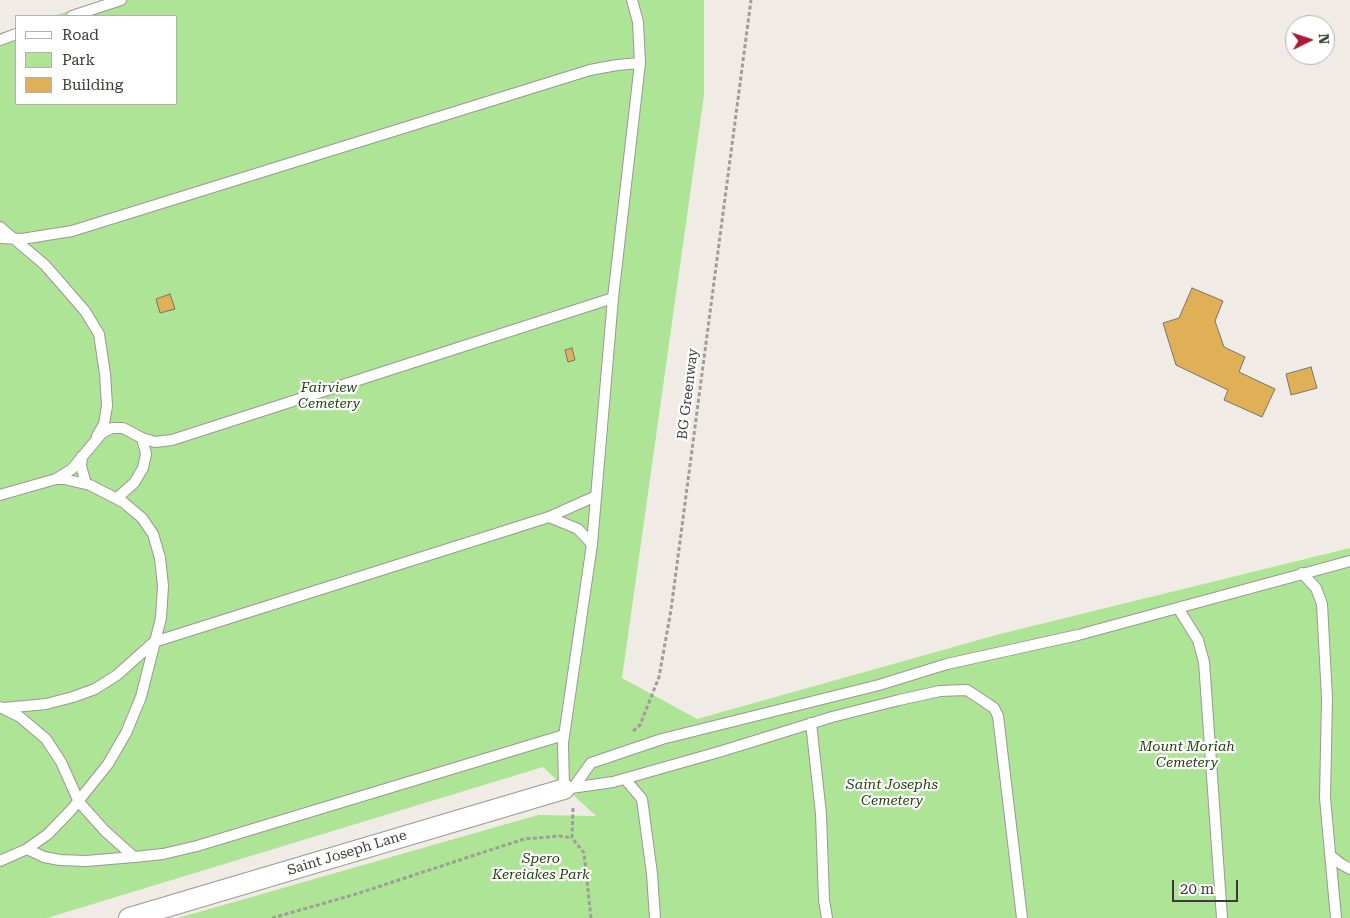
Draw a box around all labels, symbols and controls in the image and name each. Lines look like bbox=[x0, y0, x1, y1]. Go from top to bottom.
legend bbox=[15, 15, 178, 105]
north arrow bbox=[1285, 15, 1335, 65]
text: Road bbox=[62, 26, 99, 44]
text: N bbox=[1316, 33, 1332, 45]
text: Park bbox=[62, 51, 95, 69]
text: Building bbox=[62, 76, 123, 94]
street label: BG Greenway bbox=[674, 348, 702, 440]
park label: Fairview Cemetery bbox=[298, 380, 360, 412]
park label: Mount Moriah Cemetery bbox=[1139, 739, 1235, 772]
park label: Saint Josephs Cemetery bbox=[846, 777, 938, 810]
street label: Saint Joseph Lane bbox=[285, 827, 409, 879]
park label: Spero Kereiakes Park bbox=[492, 851, 590, 884]
scale bar bbox=[1175, 870, 1241, 902]
text: 20 m bbox=[1180, 880, 1214, 898]

